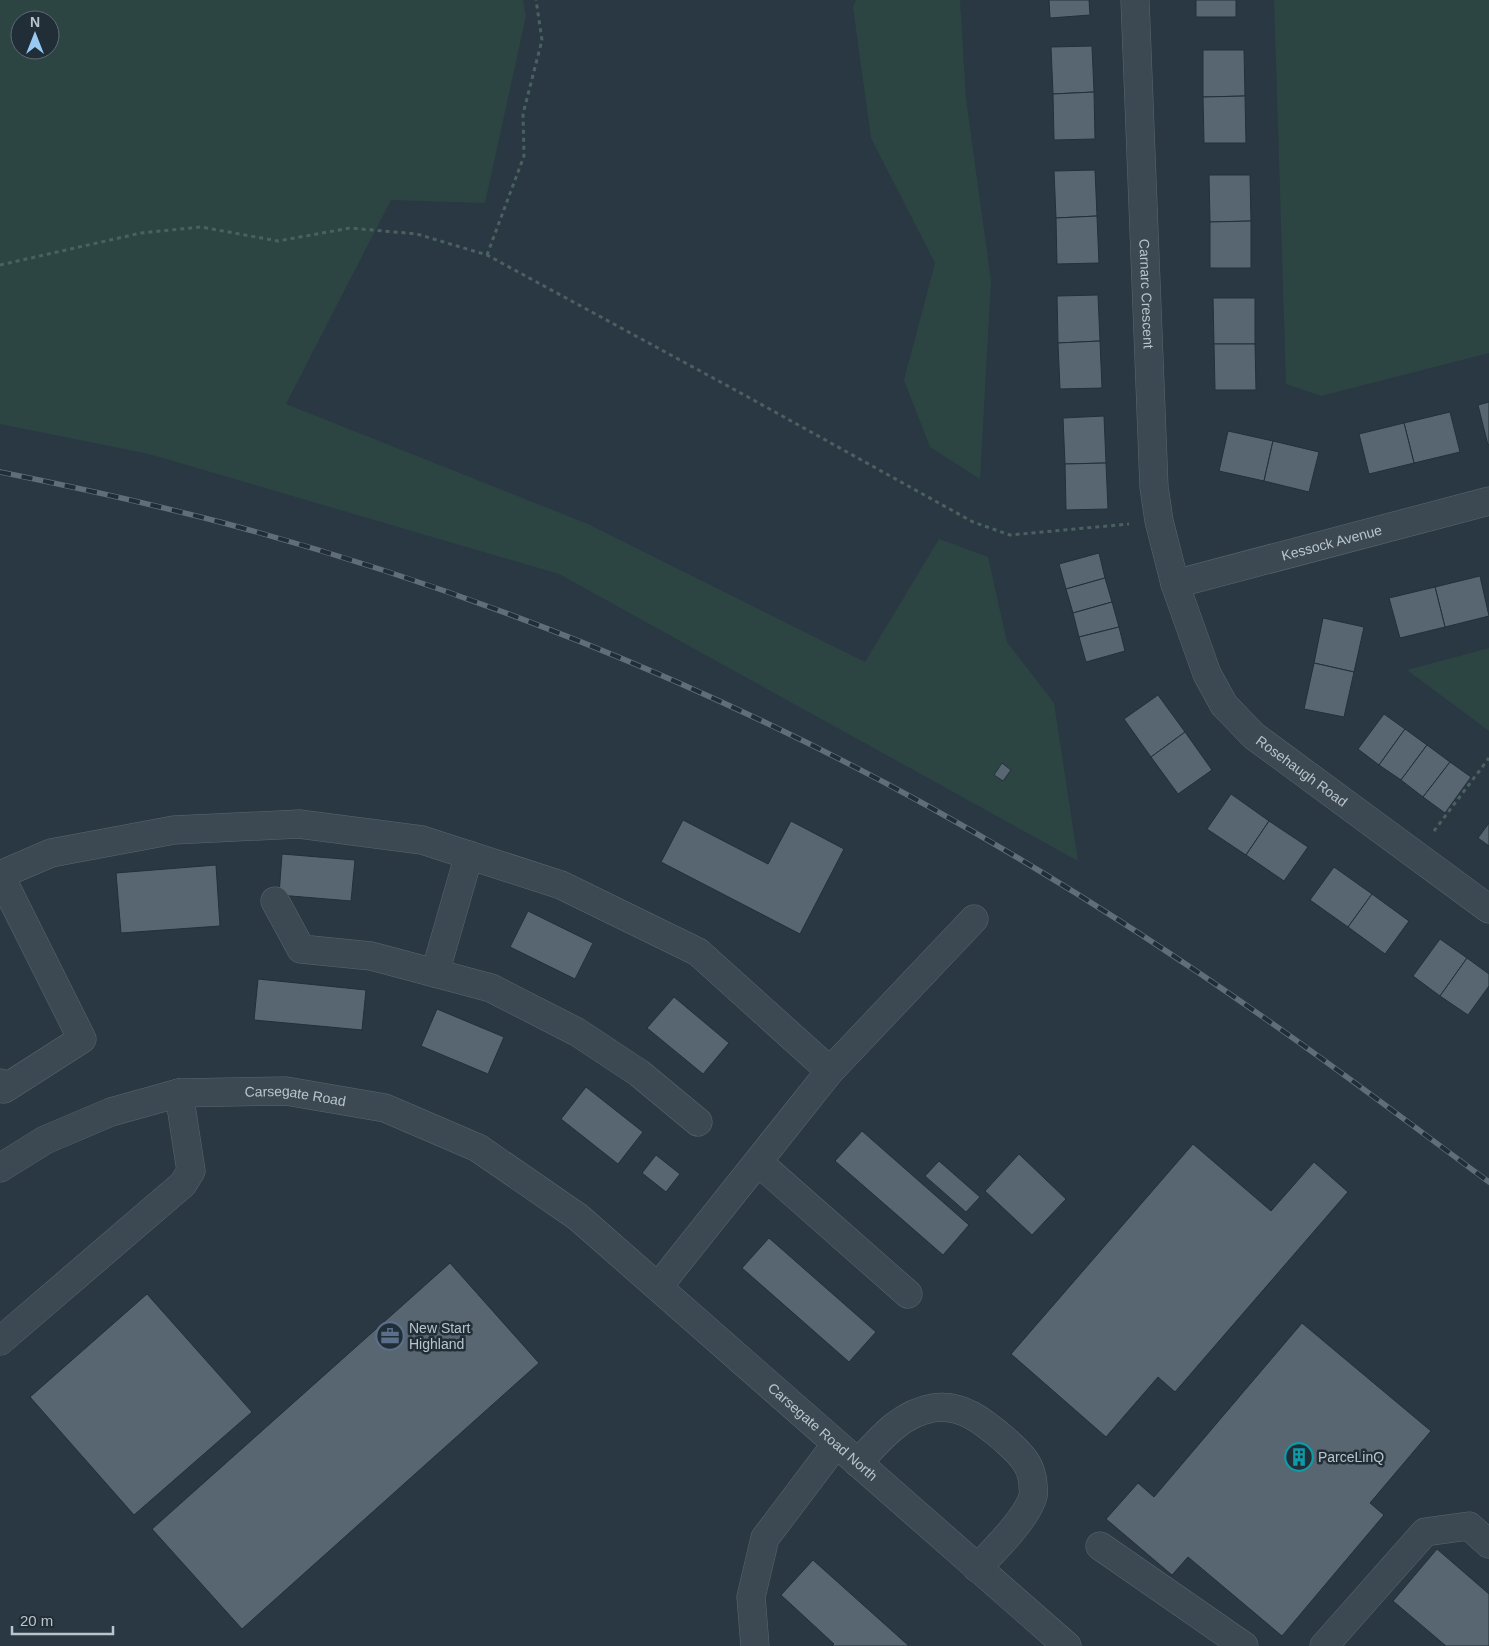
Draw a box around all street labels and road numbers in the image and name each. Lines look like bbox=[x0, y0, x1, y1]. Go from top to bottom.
street label: Carnarc Crescent bbox=[1136, 239, 1157, 349]
street label: Kessock Avenue bbox=[1280, 522, 1384, 564]
street label: Rosehaugh Road bbox=[1253, 732, 1350, 810]
street label: Carsegate Road bbox=[245, 1083, 347, 1109]
street label: Carsegate Road North bbox=[765, 1379, 881, 1484]

